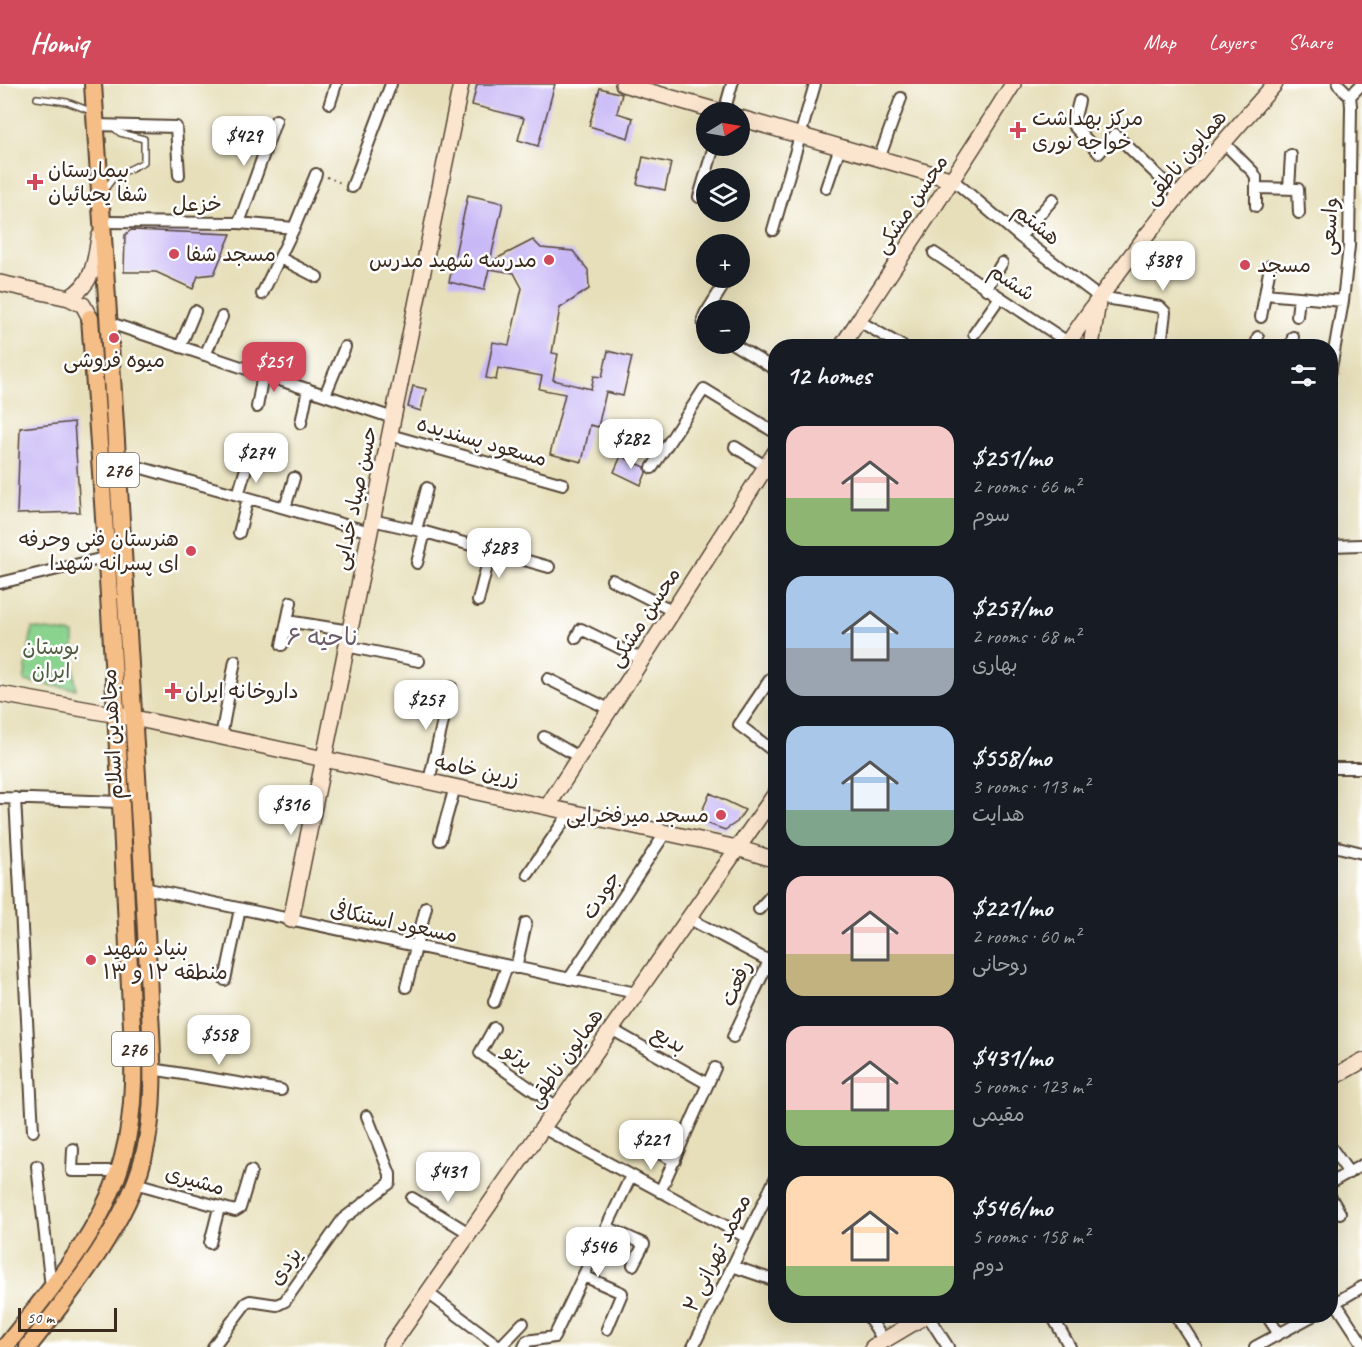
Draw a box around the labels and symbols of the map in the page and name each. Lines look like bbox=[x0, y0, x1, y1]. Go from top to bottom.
north arrow bbox=[696, 102, 750, 156]
street label: همایون ناطقی bbox=[1138, 104, 1233, 210]
place label: مرکز بهداشت خواجه نوری bbox=[1032, 105, 1143, 155]
pin: $429 bbox=[208, 116, 280, 167]
marker: مرکز بهداشت خواجه نوری bbox=[1009, 121, 1027, 139]
street label: محسن مشکی bbox=[868, 149, 954, 259]
place label: بیمارستان شفا یحیائیان bbox=[48, 157, 148, 207]
marker: بیمارستان شفا یحیائیان bbox=[26, 173, 44, 191]
street label: خزعل bbox=[172, 191, 222, 217]
street label: واسعی bbox=[1314, 196, 1345, 256]
street label: هشتم bbox=[1006, 197, 1066, 253]
place label: مسجد شفا bbox=[186, 241, 276, 267]
pin: $389 bbox=[1127, 241, 1199, 292]
marker: مسجد شفا bbox=[167, 247, 181, 261]
place label: مدرسه شهید مدرس bbox=[369, 247, 537, 273]
place label: مسجد bbox=[1257, 252, 1311, 278]
marker: مدرسه شهید مدرس bbox=[542, 253, 556, 267]
street label: ششم bbox=[982, 257, 1040, 309]
marker: مسجد bbox=[1238, 258, 1252, 272]
marker: میوه فروشی bbox=[107, 331, 121, 345]
pin: $251 bbox=[238, 342, 310, 393]
place label: میوه فروشی bbox=[63, 347, 165, 374]
street label: مسعود پسندیده bbox=[414, 410, 550, 473]
pin: $282 bbox=[595, 419, 667, 470]
street label: حسن صیاد خدایی bbox=[327, 424, 384, 573]
pin: $274 bbox=[220, 433, 292, 484]
road number: 276 bbox=[97, 453, 139, 487]
place label: هنرستان فنی وحرفه ای پسرانه شهدا bbox=[19, 526, 179, 576]
pin: $283 bbox=[463, 528, 535, 579]
marker: هنرستان فنی وحرفه ای پسرانه شهدا bbox=[184, 544, 198, 558]
street label: محسن مشکی bbox=[602, 562, 687, 672]
district label: ناحیه ۶ bbox=[287, 622, 357, 652]
park label: بوستان ایران bbox=[22, 634, 80, 684]
street label: مجاهدین اسلام bbox=[96, 668, 131, 800]
place label: داروخانه ایران bbox=[185, 678, 299, 705]
pin: $257 bbox=[390, 680, 462, 731]
marker: داروخانه ایران bbox=[166, 684, 180, 698]
street label: زرین خامه bbox=[432, 748, 522, 792]
pin: $316 bbox=[255, 785, 327, 836]
place label: مسجد میرفخرایی bbox=[566, 802, 709, 829]
marker: مسجد میرفخرایی bbox=[714, 808, 728, 822]
street label: جودت bbox=[576, 866, 626, 924]
street label: مسعود استنکافی bbox=[328, 895, 460, 949]
place label: بنیاد شهید منطقه ۱۲ و ۱۳ bbox=[103, 935, 228, 985]
marker: بنیاد شهید منطقه ۱۲ و ۱۳ bbox=[84, 953, 98, 967]
street label: رفعت bbox=[714, 956, 758, 1010]
street label: همایون ناطقی bbox=[521, 1003, 610, 1114]
pin: $558 bbox=[183, 1015, 255, 1066]
street label: بدیع bbox=[646, 1019, 691, 1061]
road number: 276 bbox=[112, 1032, 154, 1066]
street label: پرتو bbox=[497, 1036, 538, 1075]
pin: $221 bbox=[615, 1120, 687, 1171]
pin: $431 bbox=[412, 1152, 484, 1203]
street label: مشیری bbox=[162, 1159, 228, 1201]
street label: محمد تهرانی ۲ bbox=[677, 1190, 758, 1317]
pin: $546 bbox=[562, 1227, 634, 1278]
street label: یزدی bbox=[262, 1242, 308, 1290]
scale bar bbox=[18, 1305, 117, 1332]

